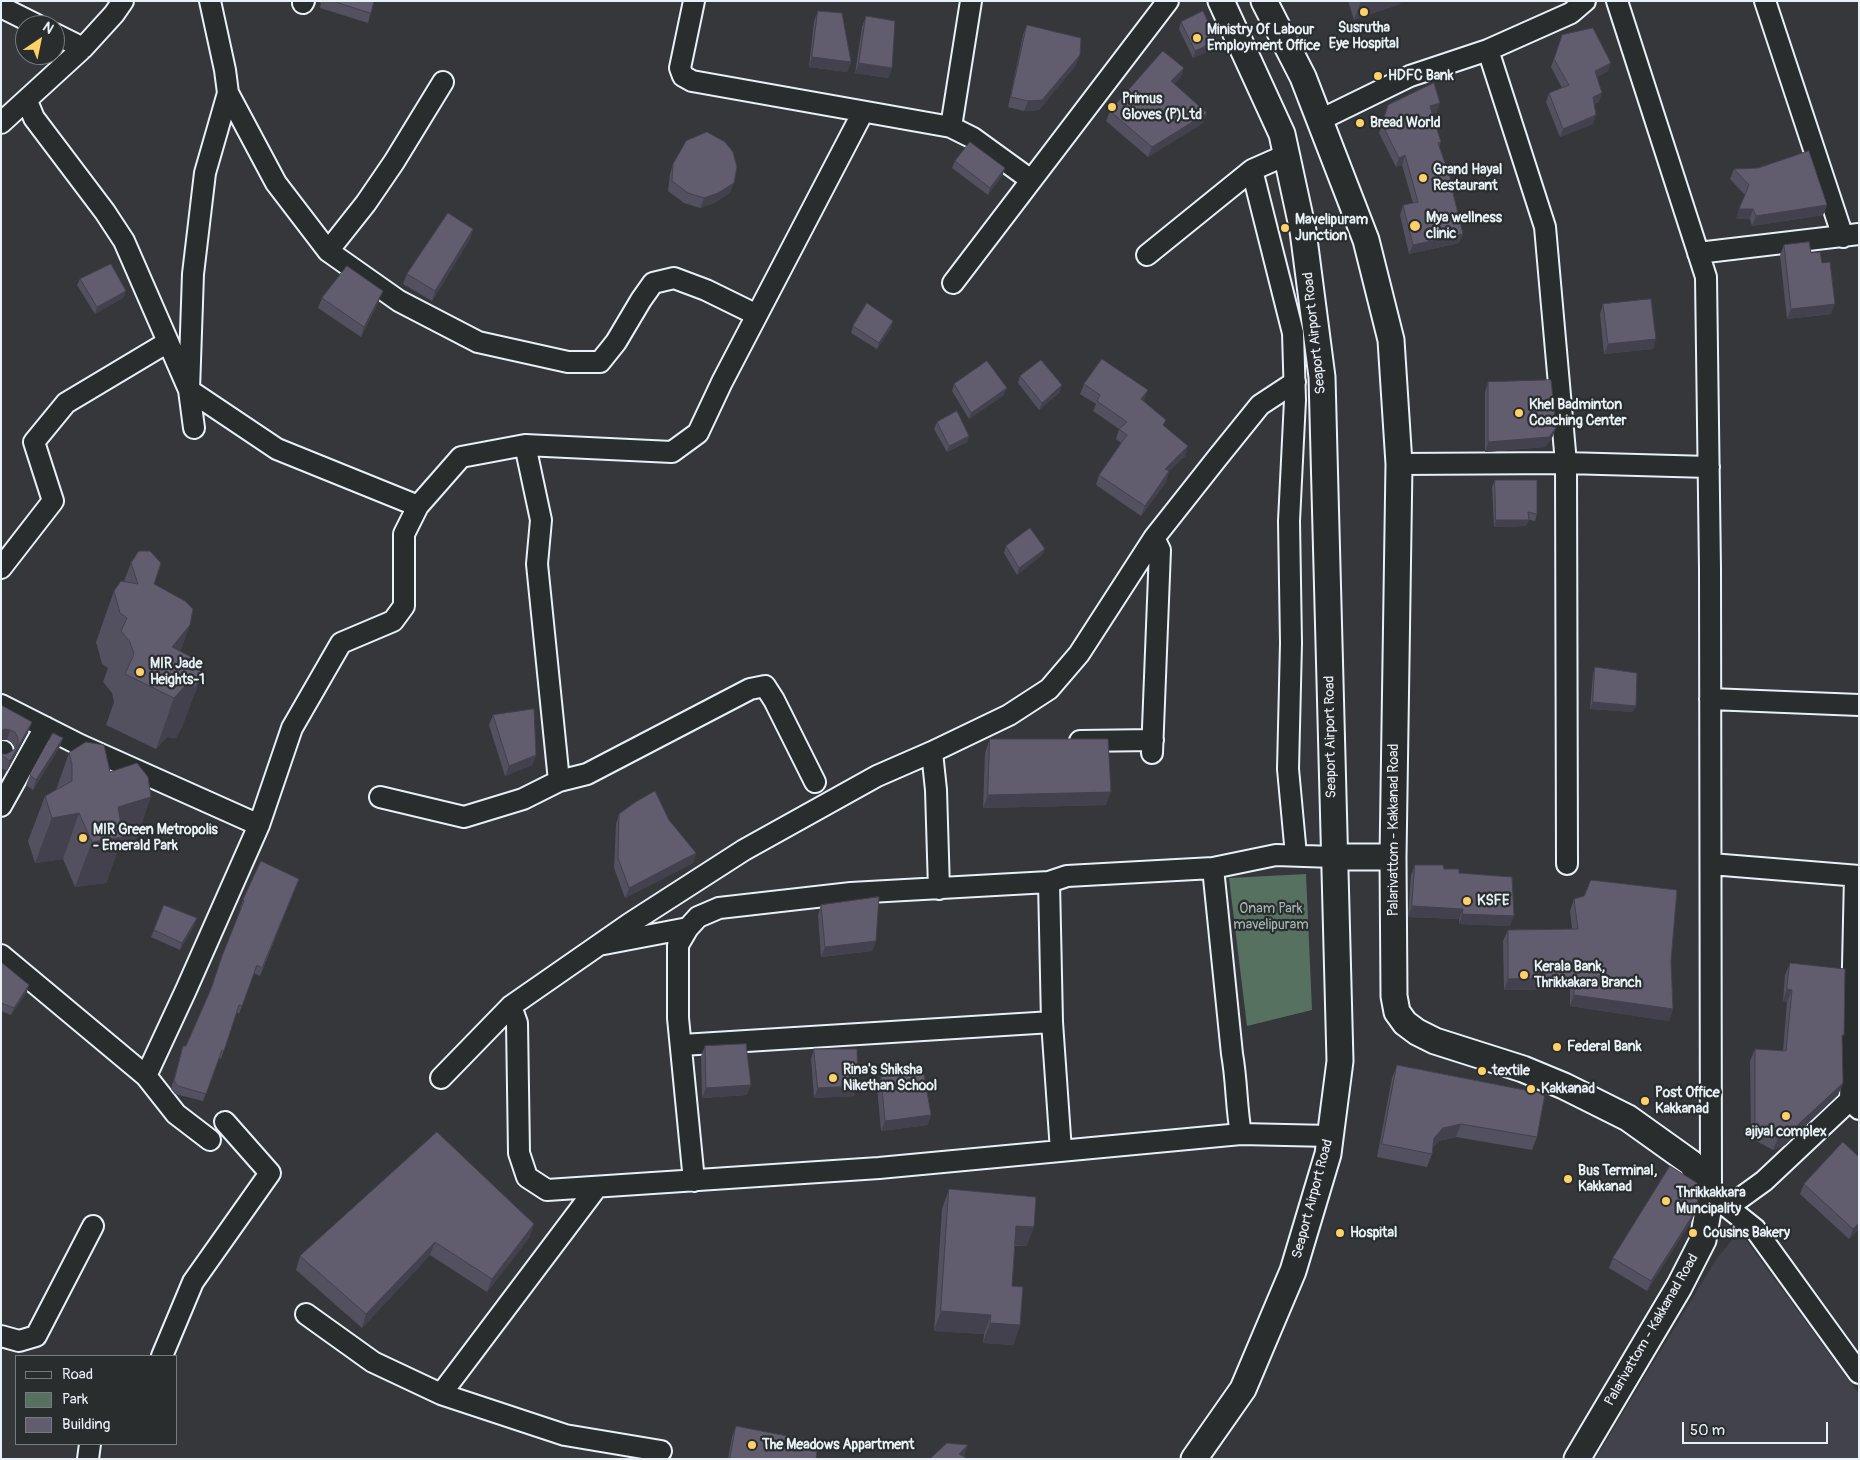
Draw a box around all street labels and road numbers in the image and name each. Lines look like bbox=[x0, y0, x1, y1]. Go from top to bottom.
street label: Seaport Airport Road bbox=[1300, 271, 1330, 395]
street label: Seaport Airport Road bbox=[1322, 675, 1340, 799]
street label: Palarivattom - Kakkanad Road bbox=[1386, 744, 1402, 916]
street label: Seaport Airport Road bbox=[1289, 1138, 1337, 1260]
street label: Palarivattom - Kakkanad Road bbox=[1602, 1251, 1702, 1409]

